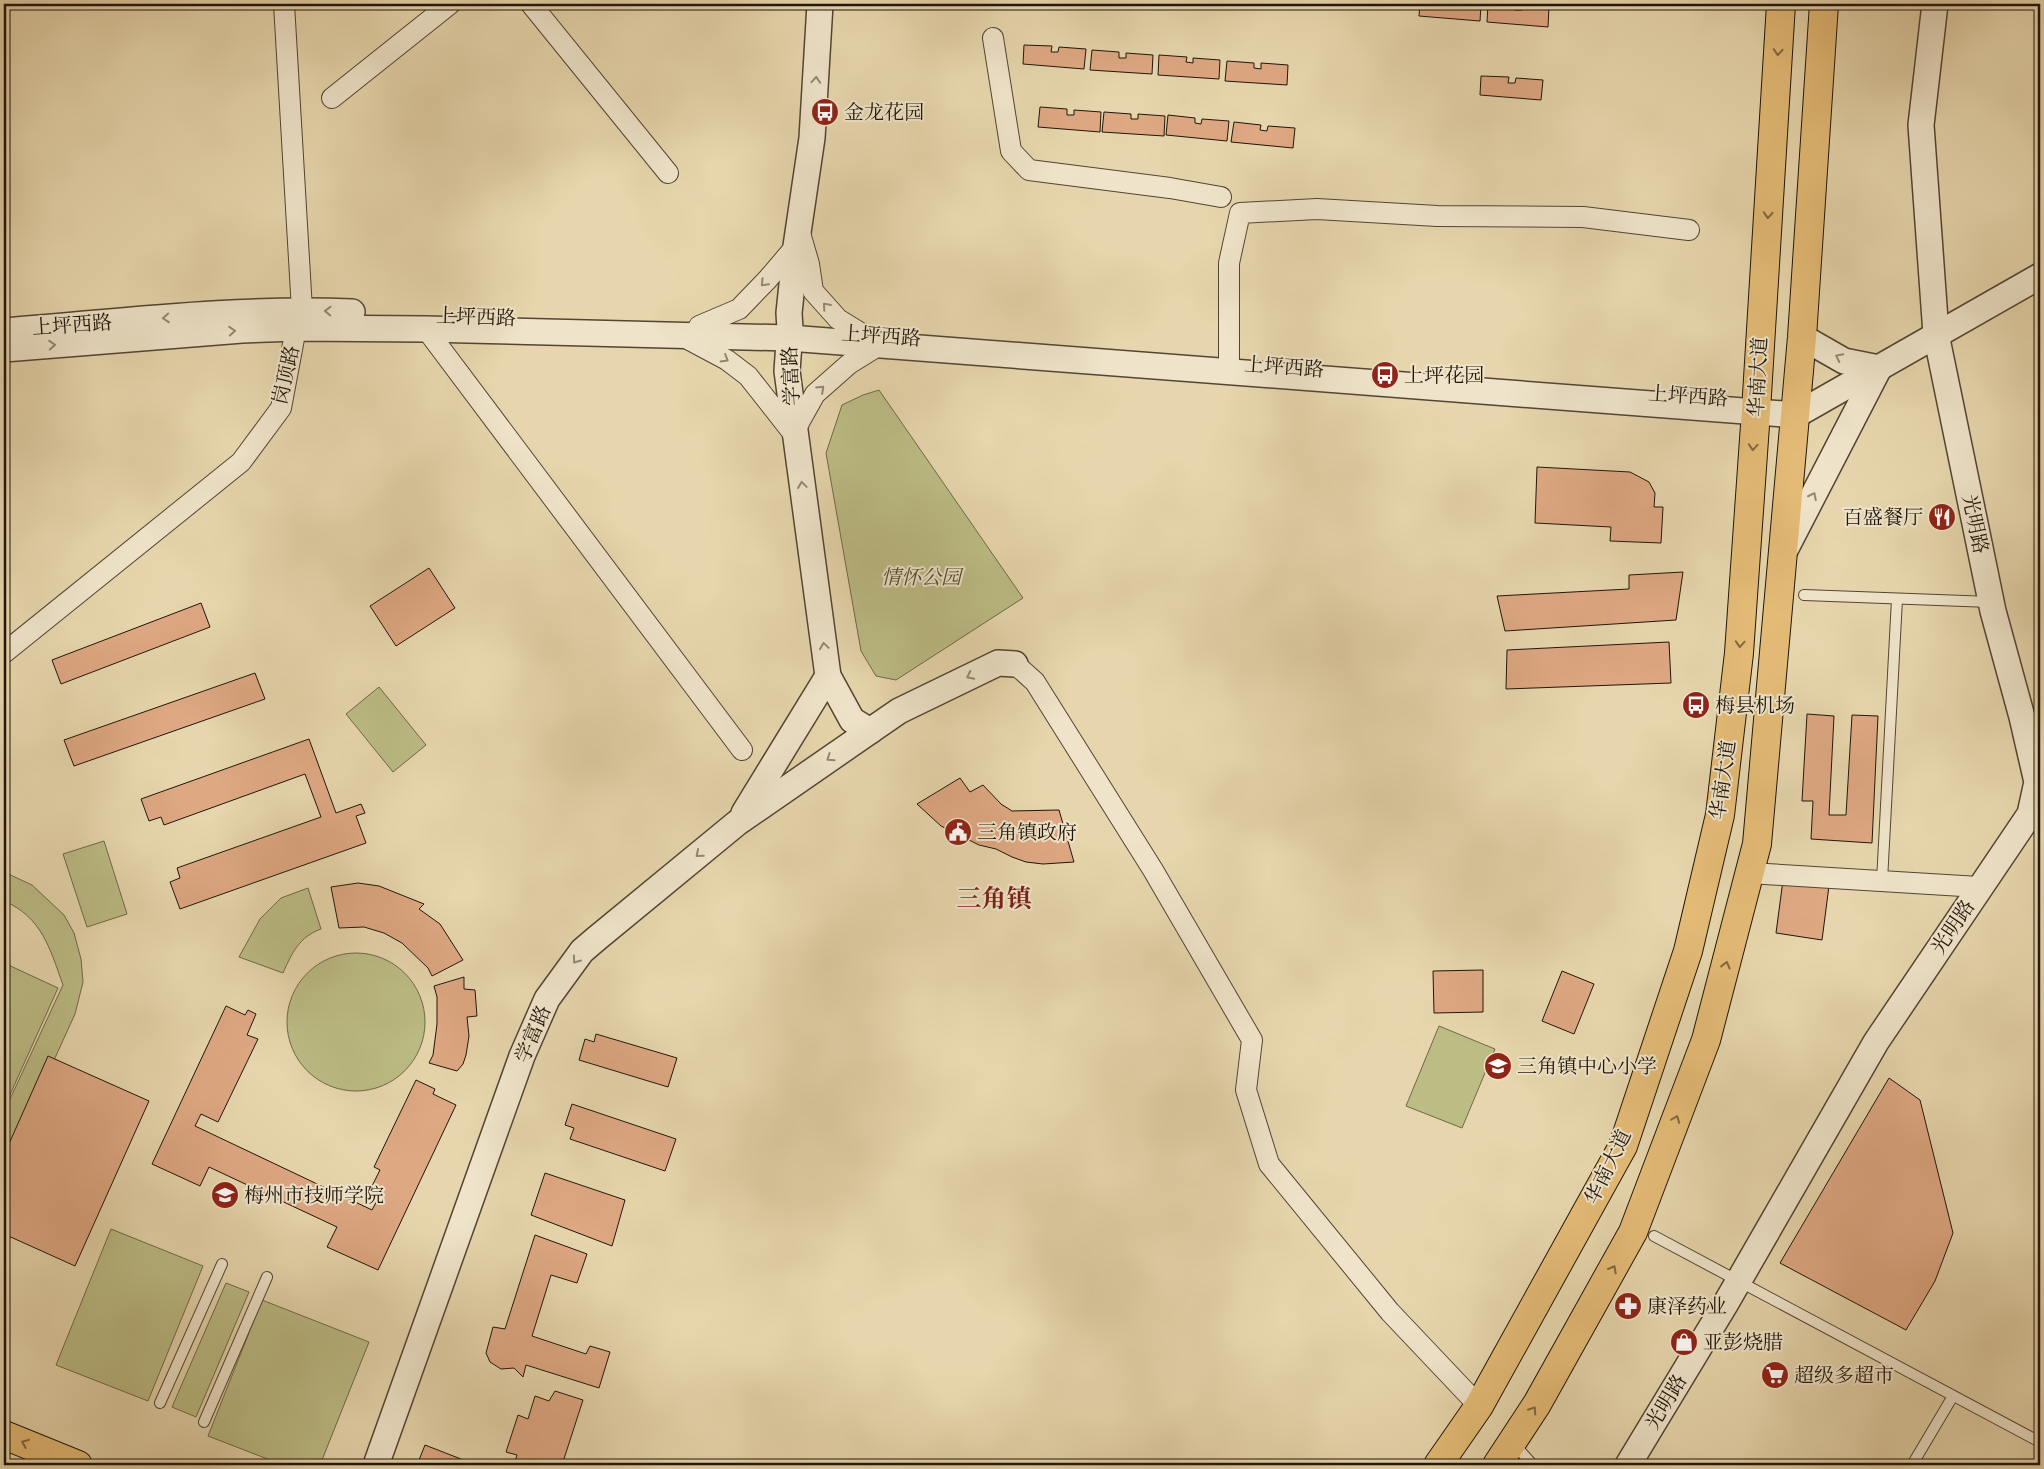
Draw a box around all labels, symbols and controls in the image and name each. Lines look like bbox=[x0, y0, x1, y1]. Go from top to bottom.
one-way arrow bbox=[1772, 49, 1783, 57]
one-way arrow bbox=[810, 76, 821, 84]
bus stop icon: 金龙花园 bbox=[810, 97, 840, 127]
place label: 金龙花园 bbox=[844, 99, 924, 126]
one-way arrow bbox=[1762, 211, 1773, 219]
one-way arrow bbox=[761, 278, 770, 287]
street label: 上坪西路 bbox=[436, 302, 516, 332]
one-way arrow bbox=[823, 303, 832, 312]
one-way arrow bbox=[324, 306, 332, 316]
street label: 上坪西路 bbox=[31, 309, 113, 341]
one-way arrow bbox=[162, 312, 170, 323]
street label: 上坪西路 bbox=[840, 320, 922, 352]
one-way arrow bbox=[228, 326, 236, 337]
street label: 华南大道 bbox=[1742, 336, 1774, 418]
one-way arrow bbox=[49, 339, 57, 350]
street label: 岗顶路 bbox=[266, 343, 306, 407]
street label: 学富路 bbox=[776, 345, 806, 407]
street label: 上坪西路 bbox=[1243, 351, 1325, 383]
one-way arrow bbox=[719, 352, 728, 362]
one-way arrow bbox=[1835, 354, 1844, 364]
bus stop icon: 上坪花园 bbox=[1370, 360, 1400, 390]
place label: 上坪花园 bbox=[1404, 362, 1484, 389]
street label: 上坪西路 bbox=[1647, 380, 1729, 412]
one-way arrow bbox=[815, 386, 824, 395]
one-way arrow bbox=[1748, 443, 1759, 451]
one-way arrow bbox=[797, 481, 808, 489]
one-way arrow bbox=[1807, 492, 1817, 501]
street label: 光明路 bbox=[1956, 492, 1994, 556]
restaurant icon: 百盛餐厅 bbox=[1927, 502, 1957, 532]
place label: 百盛餐厅 bbox=[1843, 504, 1923, 531]
park label: 情怀公园 bbox=[881, 564, 964, 591]
one-way arrow bbox=[1734, 640, 1745, 648]
one-way arrow bbox=[819, 642, 829, 650]
one-way arrow bbox=[966, 670, 975, 680]
bus stop icon: 梅县机场 bbox=[1681, 690, 1711, 720]
place label: 梅县机场 bbox=[1715, 692, 1795, 719]
street label: 华南大道 bbox=[1704, 739, 1742, 821]
one-way arrow bbox=[826, 752, 836, 761]
public building icon: 三角镇政府 bbox=[943, 817, 973, 847]
place label: 三角镇政府 bbox=[977, 819, 1077, 846]
one-way arrow bbox=[696, 849, 705, 857]
district label: 三角镇 bbox=[956, 882, 1032, 916]
street label: 光明路 bbox=[1925, 895, 1981, 959]
one-way arrow bbox=[573, 954, 581, 963]
one-way arrow bbox=[1720, 961, 1730, 969]
street label: 学富路 bbox=[509, 1001, 557, 1067]
school or university icon: 三角镇中心小学 bbox=[1483, 1051, 1513, 1081]
place label: 三角镇中心小学 bbox=[1517, 1053, 1657, 1080]
one-way arrow bbox=[1670, 1115, 1680, 1124]
street label: 华南大道 bbox=[1578, 1125, 1638, 1209]
school or university icon: 梅州市技师学院 bbox=[210, 1180, 240, 1210]
place label: 梅州市技师学院 bbox=[244, 1182, 384, 1209]
one-way arrow bbox=[1607, 1265, 1617, 1274]
pharmacy icon: 康泽药业 bbox=[1613, 1291, 1643, 1321]
place label: 康泽药业 bbox=[1647, 1293, 1727, 1320]
shop icon: 亚彭烧腊 bbox=[1669, 1327, 1699, 1357]
place label: 亚彭烧腊 bbox=[1703, 1329, 1783, 1356]
supermarket icon: 超级多超市 bbox=[1760, 1360, 1790, 1390]
place label: 超级多超市 bbox=[1794, 1362, 1894, 1389]
street label: 光明路 bbox=[1639, 1369, 1693, 1435]
one-way arrow bbox=[1527, 1406, 1536, 1416]
one-way arrow bbox=[21, 1439, 30, 1450]

